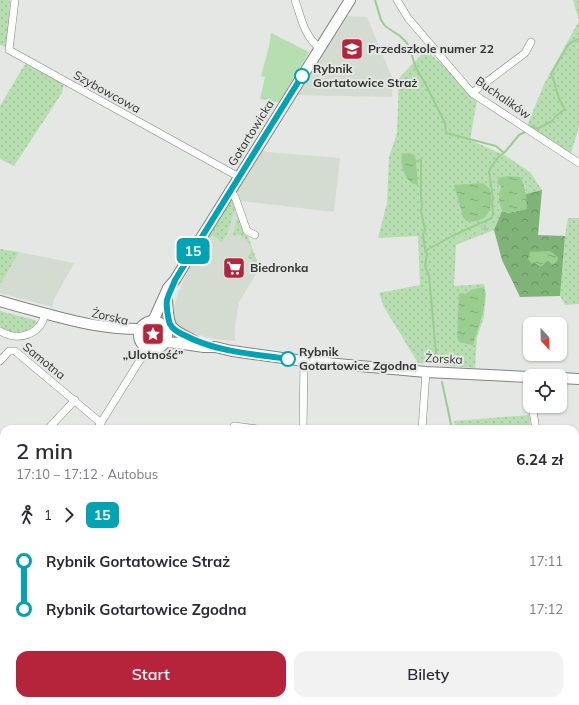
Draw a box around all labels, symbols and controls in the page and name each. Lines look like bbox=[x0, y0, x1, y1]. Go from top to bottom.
school or university icon: Przedszkole numer 22 bbox=[339, 36, 365, 62]
place label: Przedszkole numer 22 bbox=[368, 41, 494, 56]
place label: Rybnik Gortatowice Straż bbox=[313, 61, 418, 90]
street label: Szybowcowa bbox=[71, 67, 143, 116]
marker: Rybnik Gortatowice Straż bbox=[294, 68, 310, 84]
street label: Buchalików bbox=[473, 73, 534, 122]
street label: Gotartowicka bbox=[224, 97, 277, 169]
line badge: 15 bbox=[175, 238, 211, 264]
text: 15 bbox=[185, 242, 201, 260]
supermarket icon: Biedronka bbox=[221, 255, 247, 281]
place label: Biedronka bbox=[250, 260, 308, 275]
street label: Żorska bbox=[90, 305, 130, 328]
north arrow bbox=[523, 317, 567, 361]
map controls bbox=[523, 317, 567, 413]
place icon: „Ulotność” bbox=[140, 321, 166, 347]
street label: Samotna bbox=[20, 339, 69, 382]
place label: Rybnik Gotartowice Zgodna bbox=[299, 344, 417, 373]
place label: „Ulotność” bbox=[123, 347, 183, 362]
street label: Żorska bbox=[425, 350, 463, 367]
marker: Rybnik Gotartowice Zgodna bbox=[280, 351, 296, 367]
button: locate bbox=[523, 369, 567, 413]
text: 2 min bbox=[16, 437, 73, 465]
text: 6.24 zł bbox=[516, 450, 563, 469]
text: 17:10 – 17:12 · Autobus bbox=[16, 466, 158, 482]
icon: walk bbox=[16, 504, 38, 526]
icon: forward bbox=[58, 504, 80, 526]
text: 15 bbox=[94, 506, 111, 524]
text: 1 bbox=[44, 507, 52, 523]
text: Rybnik Gortatowice Straż bbox=[46, 552, 230, 571]
text: 17:11 bbox=[529, 553, 563, 569]
text: Rybnik Gotartowice Zgodna bbox=[46, 600, 247, 619]
text: 17:12 bbox=[529, 601, 563, 617]
button: Start bbox=[16, 651, 286, 697]
button: Bilety bbox=[294, 651, 563, 697]

